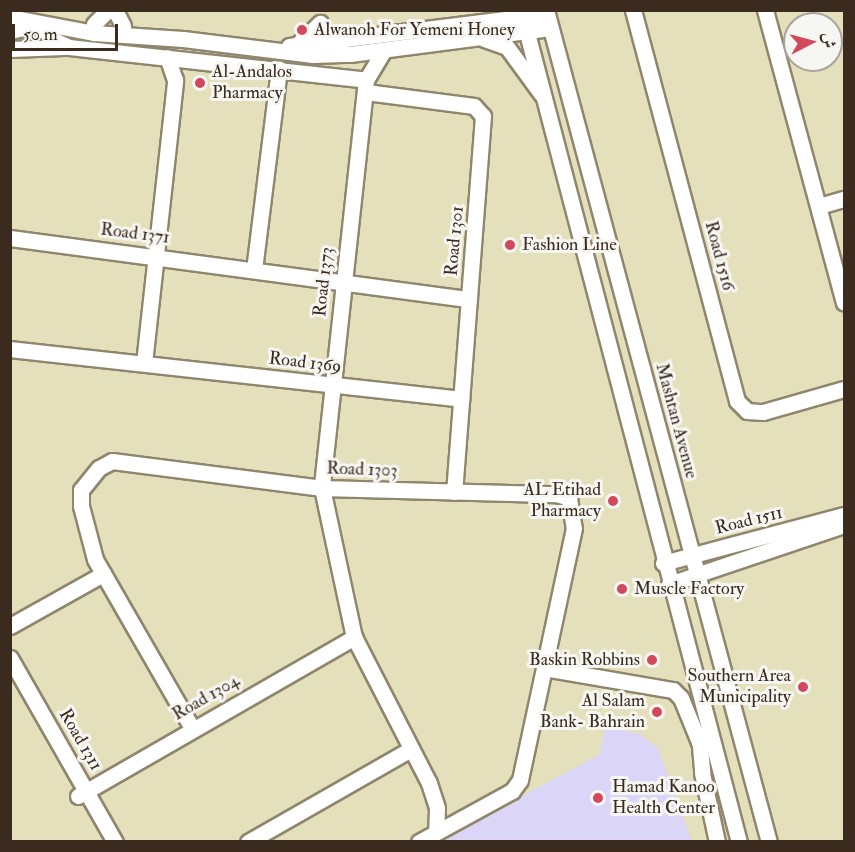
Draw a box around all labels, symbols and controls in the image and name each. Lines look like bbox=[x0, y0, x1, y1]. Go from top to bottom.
scale bar bbox=[15, 12, 122, 50]
north arrow bbox=[783, 12, 843, 72]
place label: Alwanoh For Yemeni Honey bbox=[314, 19, 515, 41]
text: 50 m bbox=[23, 23, 58, 46]
marker: Alwanoh For Yemeni Honey bbox=[295, 23, 309, 37]
text: ش bbox=[818, 31, 840, 49]
place label: Al-Andalos Pharmacy bbox=[212, 62, 292, 104]
marker: Al-Andalos Pharmacy bbox=[193, 76, 207, 90]
street label: Road 1301 bbox=[441, 205, 469, 277]
street label: Road 1371 bbox=[99, 219, 171, 249]
street label: Road 1516 bbox=[699, 219, 739, 293]
place label: Fashion Line bbox=[522, 234, 617, 256]
marker: Fashion Line bbox=[503, 238, 517, 252]
street label: Road 1373 bbox=[310, 246, 338, 318]
street label: Road 1369 bbox=[267, 348, 343, 378]
street label: Mashtan Avenue bbox=[650, 361, 702, 481]
street label: Road 1303 bbox=[326, 458, 398, 482]
place label: AL Etihad Pharmacy bbox=[523, 480, 601, 522]
marker: AL Etihad Pharmacy bbox=[606, 494, 620, 508]
street label: Road 1511 bbox=[713, 502, 785, 540]
place label: Muscle Factory bbox=[634, 578, 744, 600]
marker: Muscle Factory bbox=[615, 582, 629, 596]
place label: Baskin Robbins bbox=[529, 649, 640, 671]
marker: Baskin Robbins bbox=[645, 653, 659, 667]
place label: Southern Area Municipality bbox=[687, 666, 791, 708]
street label: Road 1304 bbox=[169, 670, 243, 726]
marker: Southern Area Municipality bbox=[796, 680, 810, 694]
place label: Al Salam Bank- Bahrain bbox=[540, 691, 645, 734]
street label: Road 1311 bbox=[54, 705, 106, 775]
marker: Al Salam Bank- Bahrain bbox=[650, 705, 664, 719]
place label: Hamad Kanoo Health Center bbox=[612, 777, 715, 820]
marker: Hamad Kanoo Health Center bbox=[589, 789, 607, 807]

